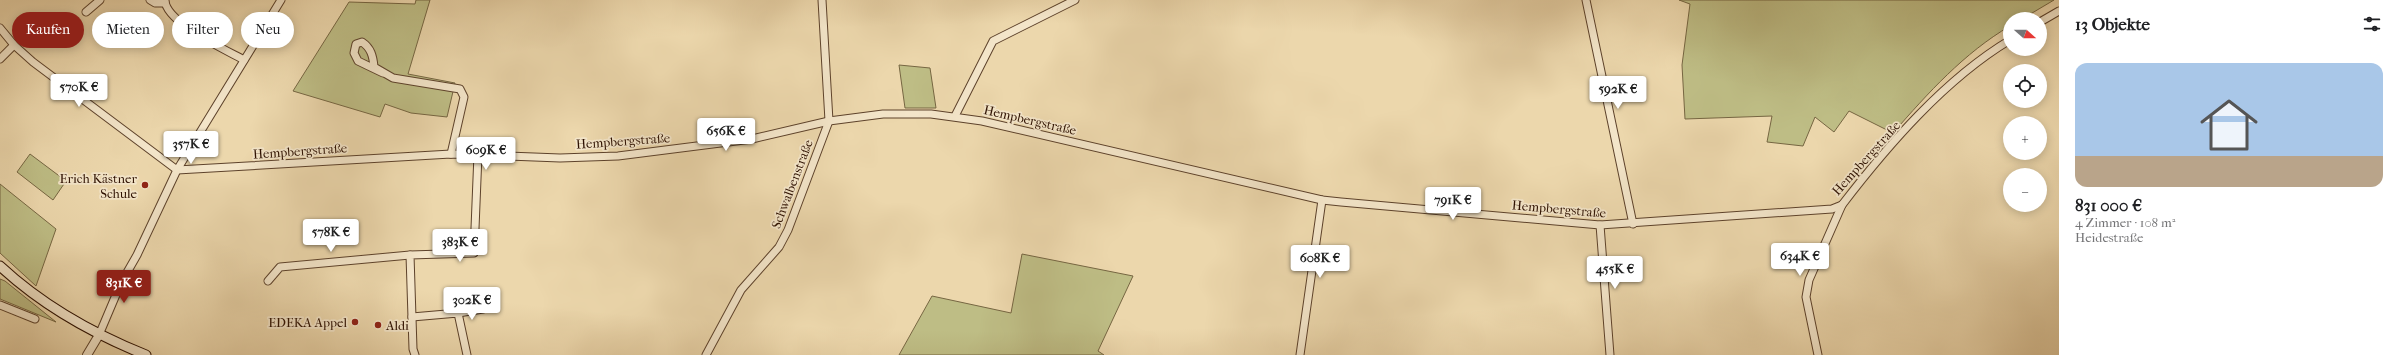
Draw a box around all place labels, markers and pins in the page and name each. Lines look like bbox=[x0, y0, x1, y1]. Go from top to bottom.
pin: 570K € bbox=[46, 74, 112, 108]
pin: 592K € bbox=[1585, 76, 1651, 110]
pin: 656K € bbox=[693, 118, 759, 152]
pin: 357K € bbox=[158, 131, 224, 165]
pin: 609K € bbox=[453, 137, 519, 171]
place label: Erich Kästner Schule bbox=[60, 171, 138, 201]
marker: Erich Kästner Schule bbox=[140, 180, 150, 190]
pin: 791K € bbox=[1420, 187, 1486, 221]
pin: 578K € bbox=[298, 219, 364, 253]
pin: 383K € bbox=[427, 229, 493, 263]
pin: 634K € bbox=[1767, 243, 1833, 277]
pin: 608K € bbox=[1287, 245, 1353, 279]
pin: 455K € bbox=[1582, 256, 1648, 290]
pin: 831K € bbox=[91, 270, 157, 304]
pin: 302K € bbox=[439, 287, 505, 321]
place label: EDEKA Appel bbox=[268, 315, 347, 330]
marker: EDEKA Appel bbox=[350, 317, 360, 327]
place label: Aldi bbox=[385, 318, 409, 333]
marker: Aldi bbox=[373, 320, 383, 330]

